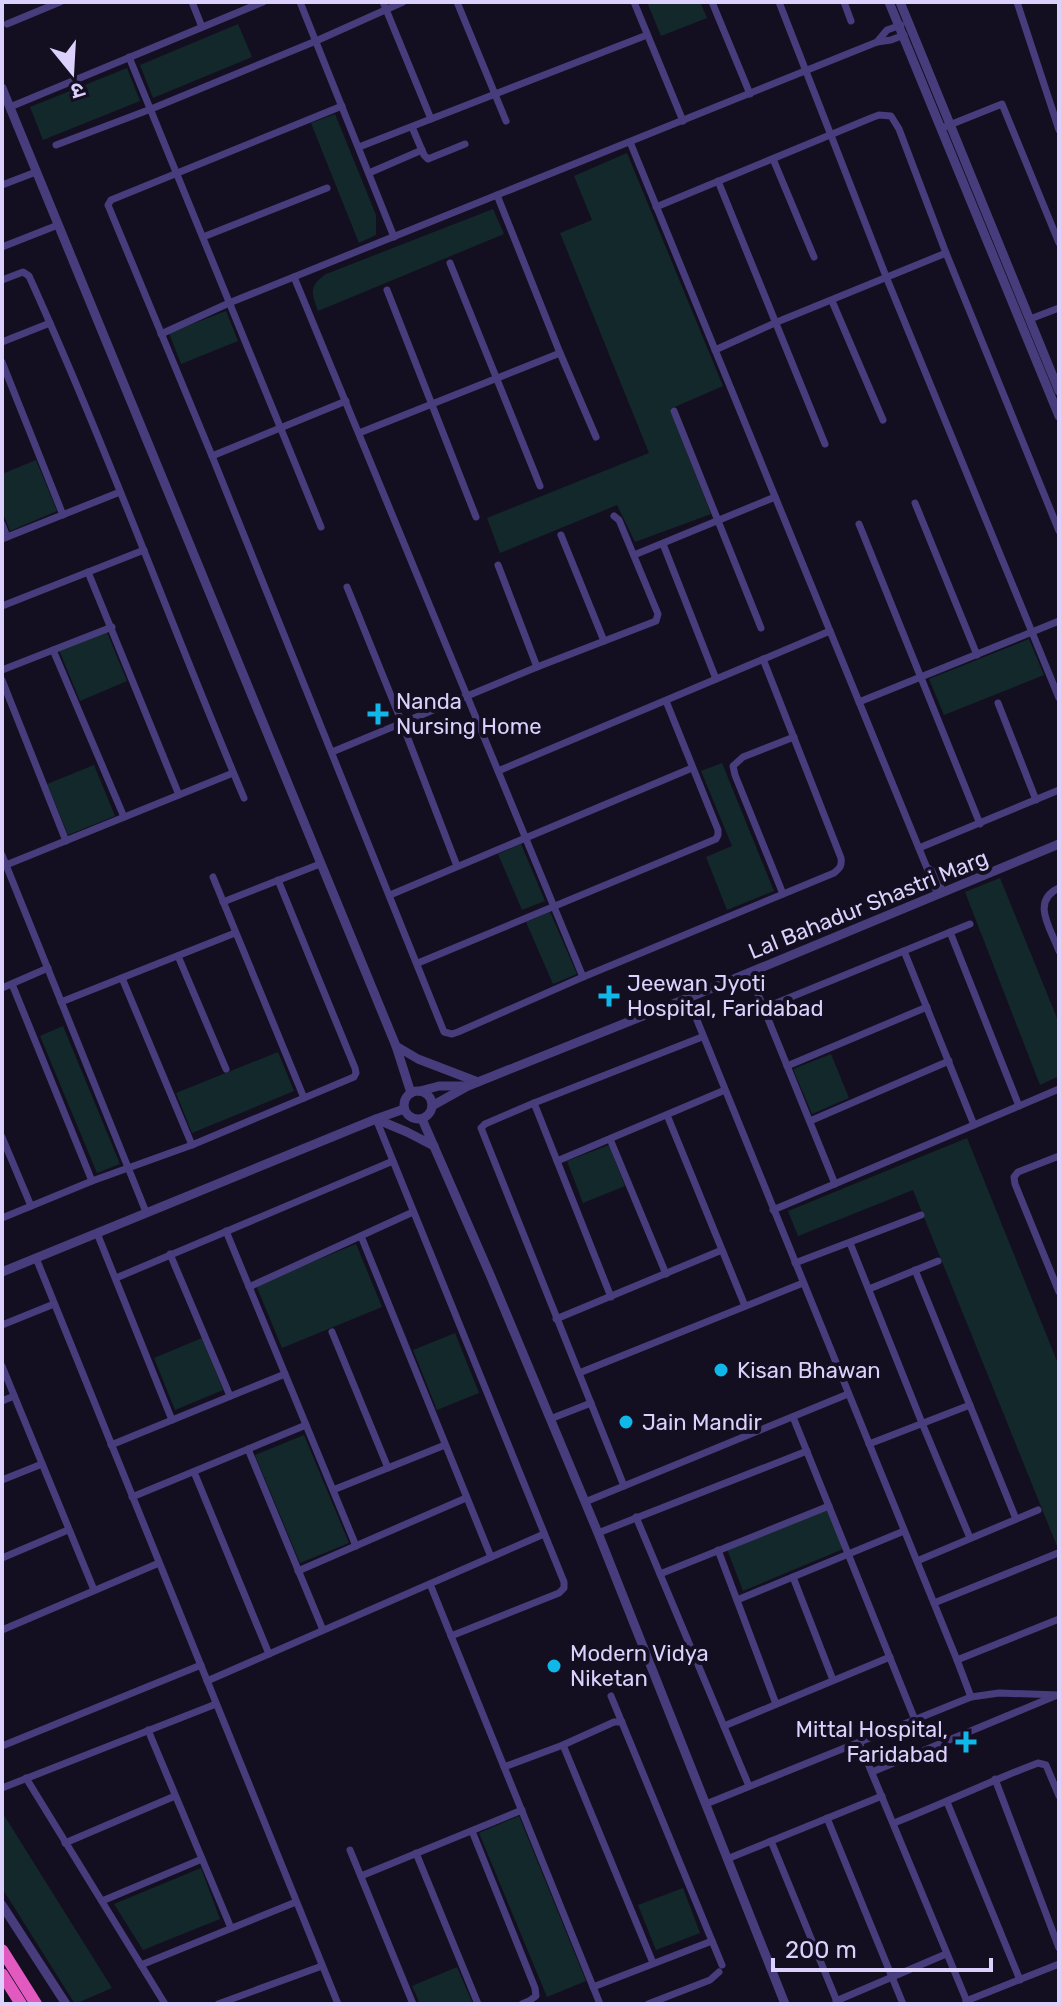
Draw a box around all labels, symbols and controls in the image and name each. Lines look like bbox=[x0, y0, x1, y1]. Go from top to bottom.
north arrow bbox=[32, 32, 112, 112]
text: उ bbox=[67, 76, 88, 106]
place label: Nanda Nursing Home bbox=[396, 688, 542, 740]
marker: Nanda Nursing Home bbox=[367, 703, 389, 725]
street label: Lal Bahadur Shastri Marg bbox=[744, 844, 992, 965]
place label: Jeewan Jyoti Hospital, Faridabad bbox=[627, 970, 824, 1022]
marker: Jeewan Jyoti Hospital, Faridabad bbox=[598, 985, 620, 1007]
place label: Kisan Bhawan bbox=[737, 1357, 881, 1384]
marker: Kisan Bhawan bbox=[712, 1361, 730, 1379]
place label: Jain Mandir bbox=[642, 1409, 762, 1436]
marker: Jain Mandir bbox=[617, 1413, 635, 1431]
place label: Modern Vidya Niketan bbox=[570, 1640, 709, 1692]
marker: Modern Vidya Niketan bbox=[545, 1657, 563, 1675]
place label: Mittal Hospital, Faridabad bbox=[796, 1716, 948, 1768]
marker: Mittal Hospital, Faridabad bbox=[955, 1731, 977, 1753]
scale bar bbox=[773, 1922, 991, 1972]
text: 200 m bbox=[785, 1936, 857, 1964]

